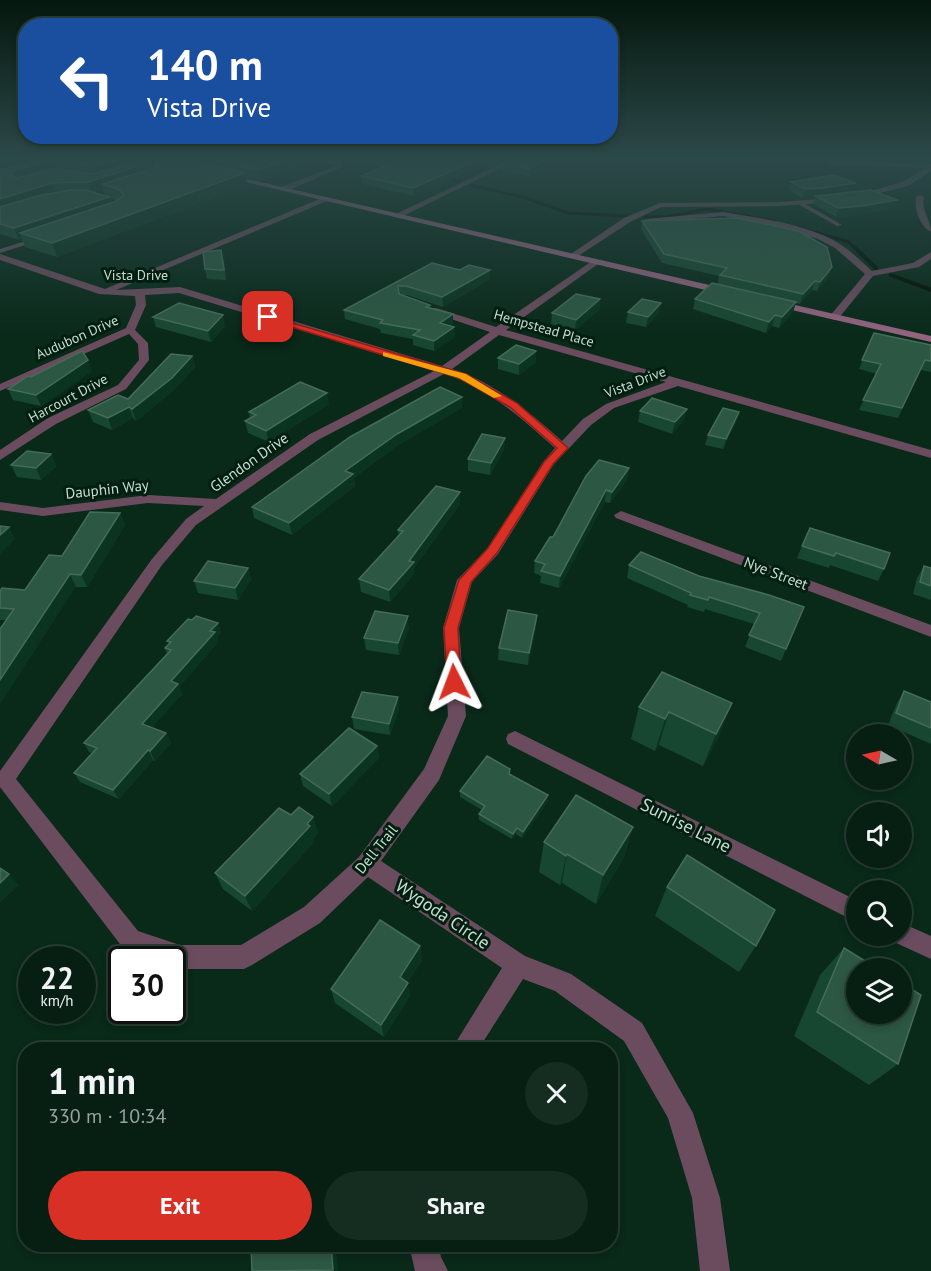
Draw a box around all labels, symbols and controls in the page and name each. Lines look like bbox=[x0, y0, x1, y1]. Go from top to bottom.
text: 140 m bbox=[147, 37, 263, 92]
icon: left bbox=[48, 42, 126, 120]
text: Vista Drive bbox=[147, 90, 271, 124]
street label: Vista Drive bbox=[103, 266, 168, 284]
pin bbox=[242, 291, 293, 342]
icon: arrive bbox=[251, 300, 284, 333]
street label: Hempstead Place bbox=[492, 305, 596, 351]
street label: Audubon Drive bbox=[33, 311, 121, 363]
street label: Vista Drive bbox=[601, 362, 668, 402]
street label: Harcourt Drive bbox=[25, 370, 111, 426]
street label: Glendon Drive bbox=[206, 428, 292, 496]
street label: Dauphin Way bbox=[64, 475, 150, 503]
street label: Nye Street bbox=[741, 552, 811, 594]
position arrow bbox=[422, 650, 486, 714]
north arrow bbox=[846, 724, 912, 790]
map controls bbox=[846, 724, 912, 1024]
street label: Sunrise Lane bbox=[637, 792, 735, 858]
button: sound bbox=[846, 802, 912, 868]
street label: Dell Trail bbox=[351, 820, 402, 877]
street label: Wygoda Circle bbox=[391, 874, 495, 954]
button: search bbox=[846, 880, 912, 946]
speed limit sign: 30 bbox=[108, 946, 186, 1024]
text: 22 bbox=[40, 958, 74, 997]
button: layers bbox=[846, 958, 912, 1024]
text: km/h bbox=[41, 991, 73, 1010]
text: 1 min bbox=[48, 1057, 136, 1104]
button: close bbox=[525, 1062, 588, 1125]
text: 330 m · 10:34 bbox=[48, 1103, 166, 1129]
button: Exit bbox=[48, 1171, 312, 1240]
button: Share bbox=[324, 1171, 588, 1240]

